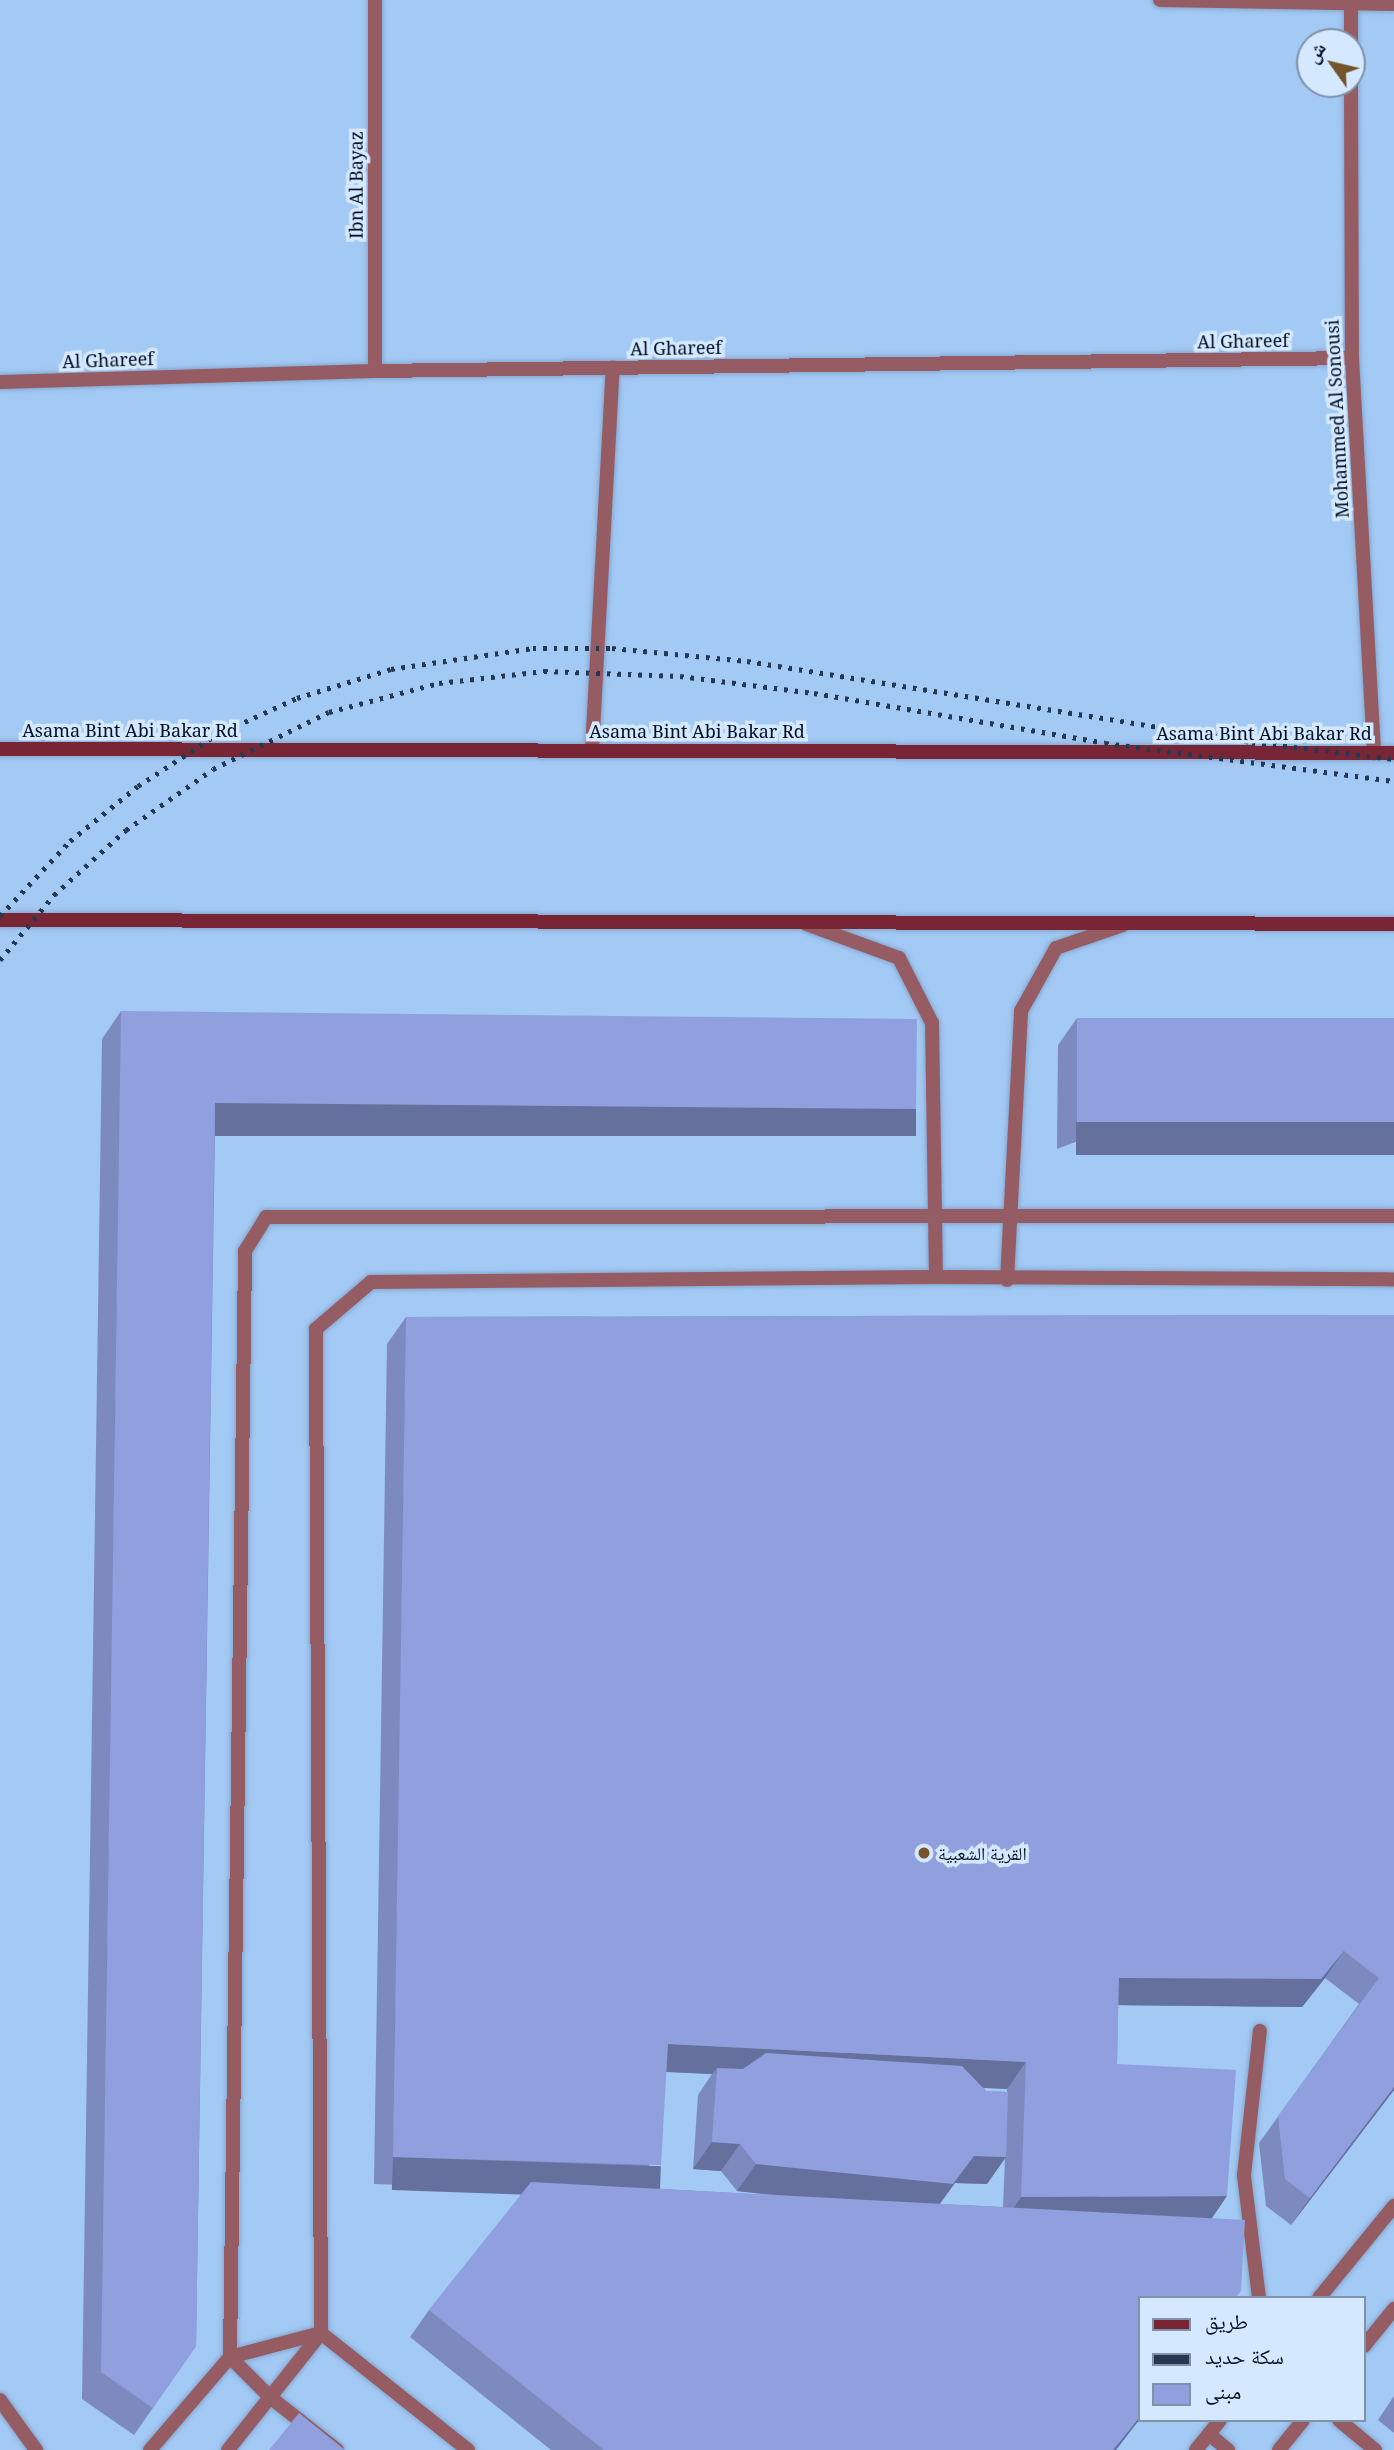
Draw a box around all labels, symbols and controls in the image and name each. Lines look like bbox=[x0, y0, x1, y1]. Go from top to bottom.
north arrow bbox=[1296, 28, 1366, 98]
text: ش bbox=[1299, 37, 1332, 68]
street label: Ibn Al Bayaz bbox=[345, 131, 367, 239]
street label: Mohammed Al Sonousi bbox=[1321, 319, 1353, 519]
street label: Al Ghareef bbox=[1197, 329, 1289, 353]
street label: Al Ghareef bbox=[630, 336, 722, 360]
street label: Al Ghareef bbox=[62, 348, 154, 372]
street label: Asama Bint Abi Bakar Rd bbox=[22, 719, 238, 741]
street label: Asama Bint Abi Bakar Rd bbox=[589, 720, 805, 742]
street label: Asama Bint Abi Bakar Rd bbox=[1156, 722, 1372, 744]
place label: القرية الشعبية bbox=[938, 1842, 1027, 1864]
marker: القرية الشعبية bbox=[916, 1845, 932, 1861]
legend bbox=[1138, 2296, 1366, 2422]
text: طريق bbox=[1205, 2307, 1248, 2335]
text: سكة حديد bbox=[1205, 2342, 1284, 2370]
text: مبنى bbox=[1205, 2377, 1241, 2405]

